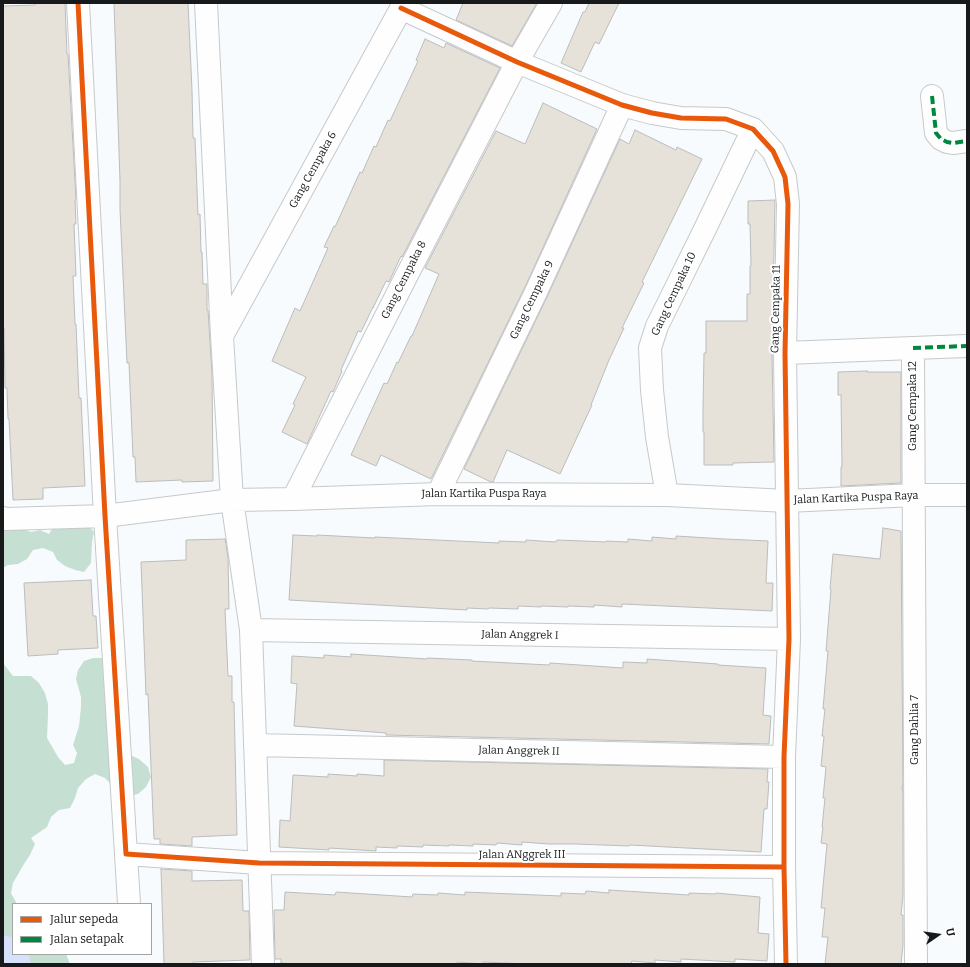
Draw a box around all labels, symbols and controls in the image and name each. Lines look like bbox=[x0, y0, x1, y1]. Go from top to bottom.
street label: Gang Cempaka 6 bbox=[286, 129, 340, 211]
street label: Gang Cempaka 8 bbox=[379, 239, 429, 321]
street label: Gang Cempaka 10 bbox=[649, 250, 699, 338]
street label: Gang Cempaka 9 bbox=[507, 259, 557, 341]
street label: Gang Cempaka 11 bbox=[769, 265, 783, 353]
street label: Gang Cempaka 12 bbox=[906, 361, 920, 451]
street label: Jalan Kartika Puspa Raya bbox=[422, 487, 546, 501]
street label: Jalan Kartika Puspa Raya bbox=[793, 489, 919, 507]
street label: Jalan Anggrek I bbox=[481, 628, 559, 642]
street label: Gang Dahlia 7 bbox=[908, 695, 922, 765]
street label: Jalan Anggrek II bbox=[478, 744, 560, 758]
street label: Jalan ANggrek III bbox=[479, 848, 565, 862]
legend bbox=[12, 903, 152, 955]
text: Jalur sepeda bbox=[50, 912, 118, 926]
north arrow bbox=[918, 915, 958, 955]
text: U bbox=[943, 927, 957, 938]
text: Jalan setapak bbox=[50, 932, 124, 946]

